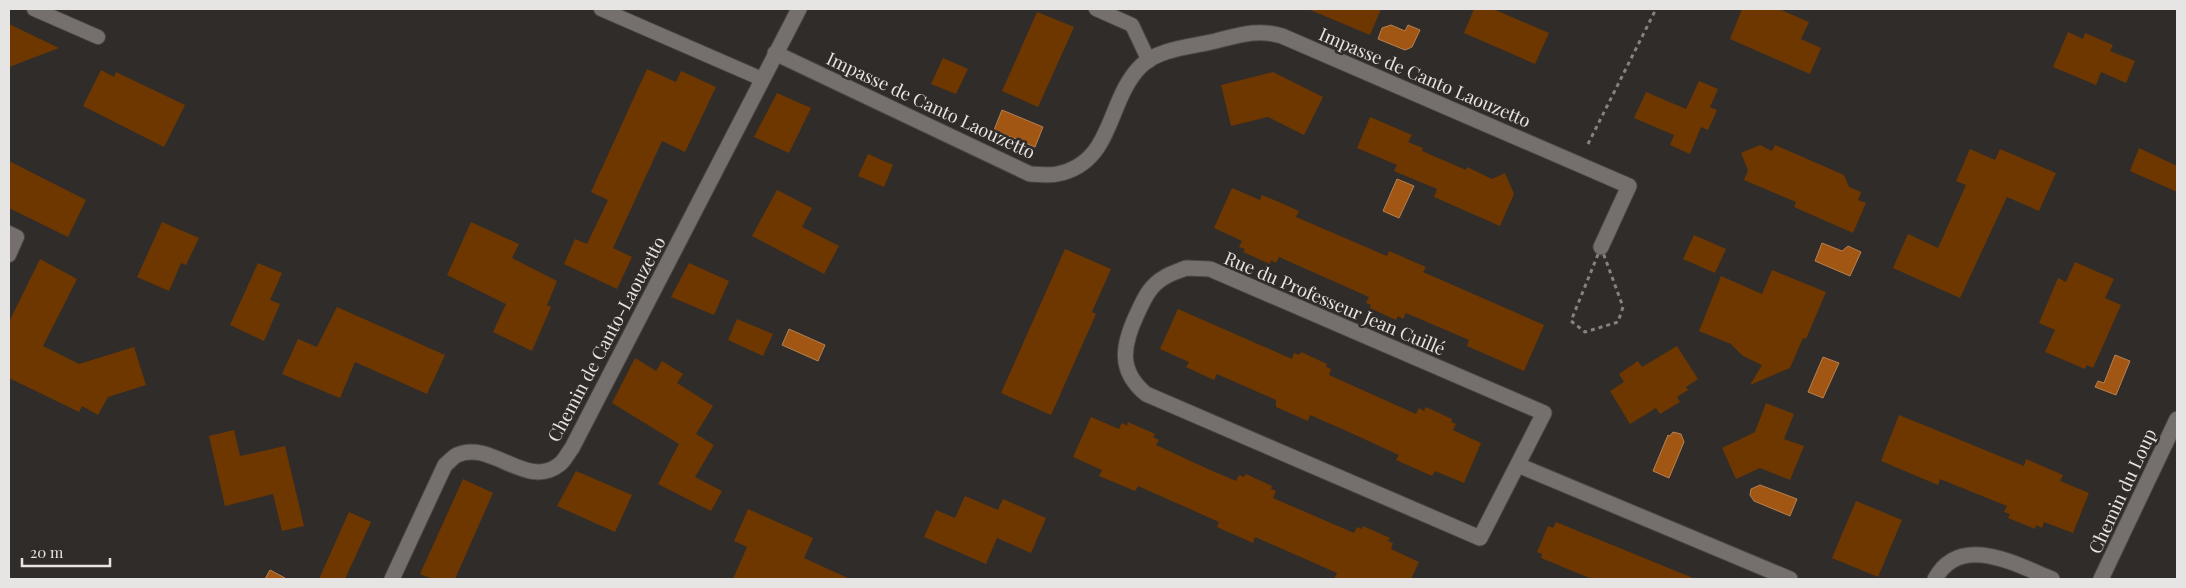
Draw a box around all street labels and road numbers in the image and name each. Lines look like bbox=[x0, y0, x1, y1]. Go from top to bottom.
street label: Impasse de Canto Laouzetto bbox=[1316, 22, 1535, 133]
street label: Impasse de Canto Laouzetto bbox=[823, 46, 1039, 164]
street label: Chemin de Canto-Laouzetto bbox=[542, 232, 670, 446]
street label: Rue du Professeur Jean Cuillé bbox=[1221, 245, 1449, 361]
street label: Chemin du Loup bbox=[2083, 425, 2161, 557]

